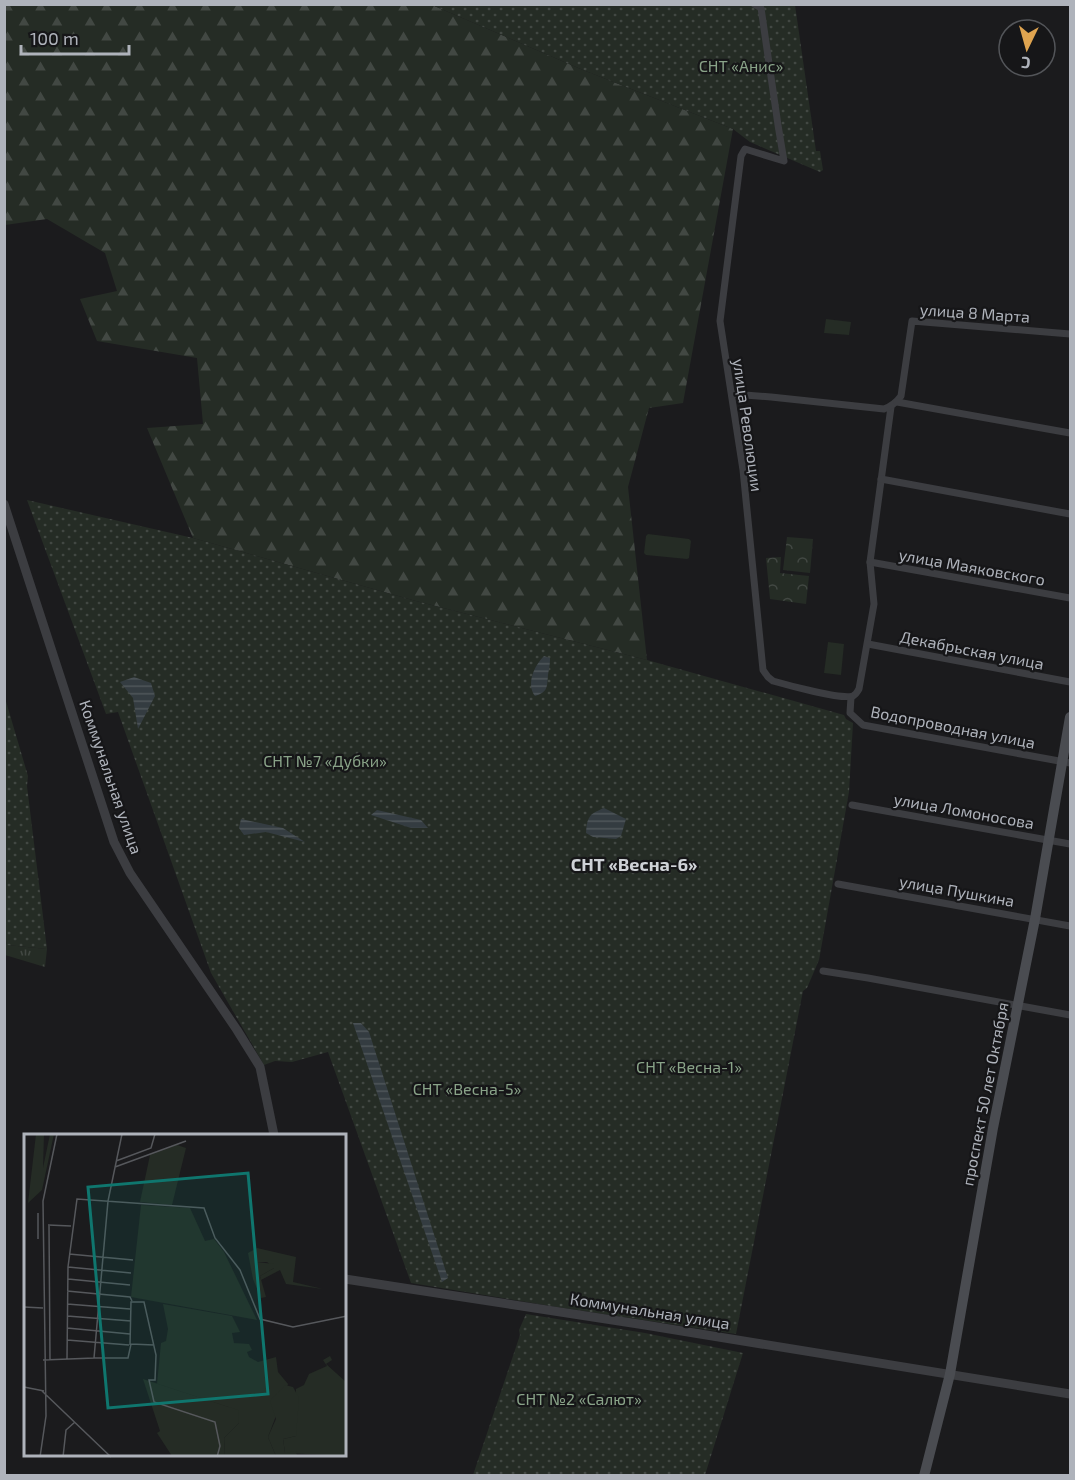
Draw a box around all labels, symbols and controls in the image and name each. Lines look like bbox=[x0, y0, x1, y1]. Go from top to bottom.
scale bar bbox=[21, 18, 129, 56]
north arrow bbox=[997, 18, 1057, 78]
text: 100 m bbox=[30, 27, 79, 49]
text: С bbox=[1020, 54, 1031, 73]
park label: СНТ «Анис» bbox=[699, 56, 784, 75]
street label: улица 8 Марта bbox=[919, 299, 1031, 327]
street label: улица Революции bbox=[729, 357, 767, 493]
street label: улица Маяковского bbox=[897, 544, 1047, 590]
street label: Декабрьская улица bbox=[898, 626, 1046, 674]
street label: Коммунальная улица bbox=[75, 697, 147, 857]
street label: Водопроводная улица bbox=[869, 701, 1037, 753]
park label: СНТ №7 «Дубки» bbox=[263, 751, 387, 771]
street label: улица Ломоносова bbox=[892, 789, 1036, 833]
district label: СНТ «Весна-6» bbox=[571, 853, 697, 875]
street label: улица Пушкина bbox=[898, 871, 1016, 911]
street label: проспект 50 лет Октября bbox=[957, 1000, 1012, 1187]
park label: СНТ «Весна-1» bbox=[636, 1057, 742, 1076]
park label: СНТ «Весна-5» bbox=[413, 1079, 522, 1098]
inset map bbox=[24, 1134, 346, 1456]
street label: Коммунальная улица bbox=[569, 1288, 731, 1334]
park label: СНТ №2 «Салют» bbox=[516, 1389, 642, 1408]

